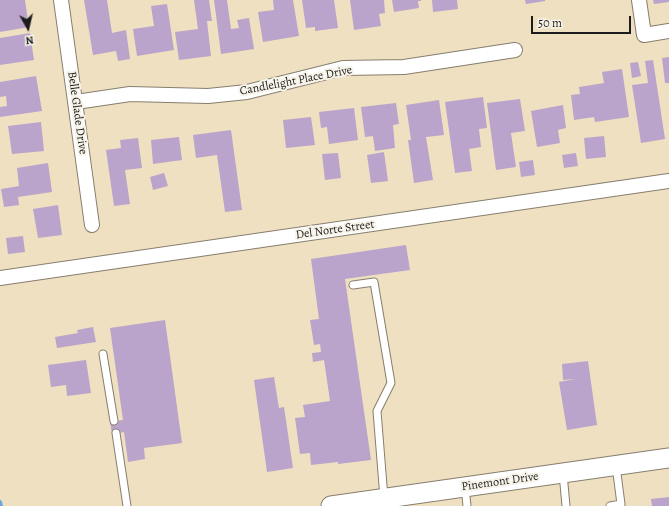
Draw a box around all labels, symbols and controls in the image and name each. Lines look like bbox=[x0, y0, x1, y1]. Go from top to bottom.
north arrow bbox=[8, 8, 48, 48]
scale bar bbox=[533, 8, 633, 34]
text: 50 m bbox=[538, 15, 562, 31]
text: N bbox=[25, 32, 35, 48]
street label: Candlelight Place Drive bbox=[239, 63, 353, 99]
street label: Belle Glade Drive bbox=[64, 71, 90, 155]
street label: Del Norte Street bbox=[295, 217, 375, 243]
street label: Pinemont Drive bbox=[461, 469, 539, 495]

